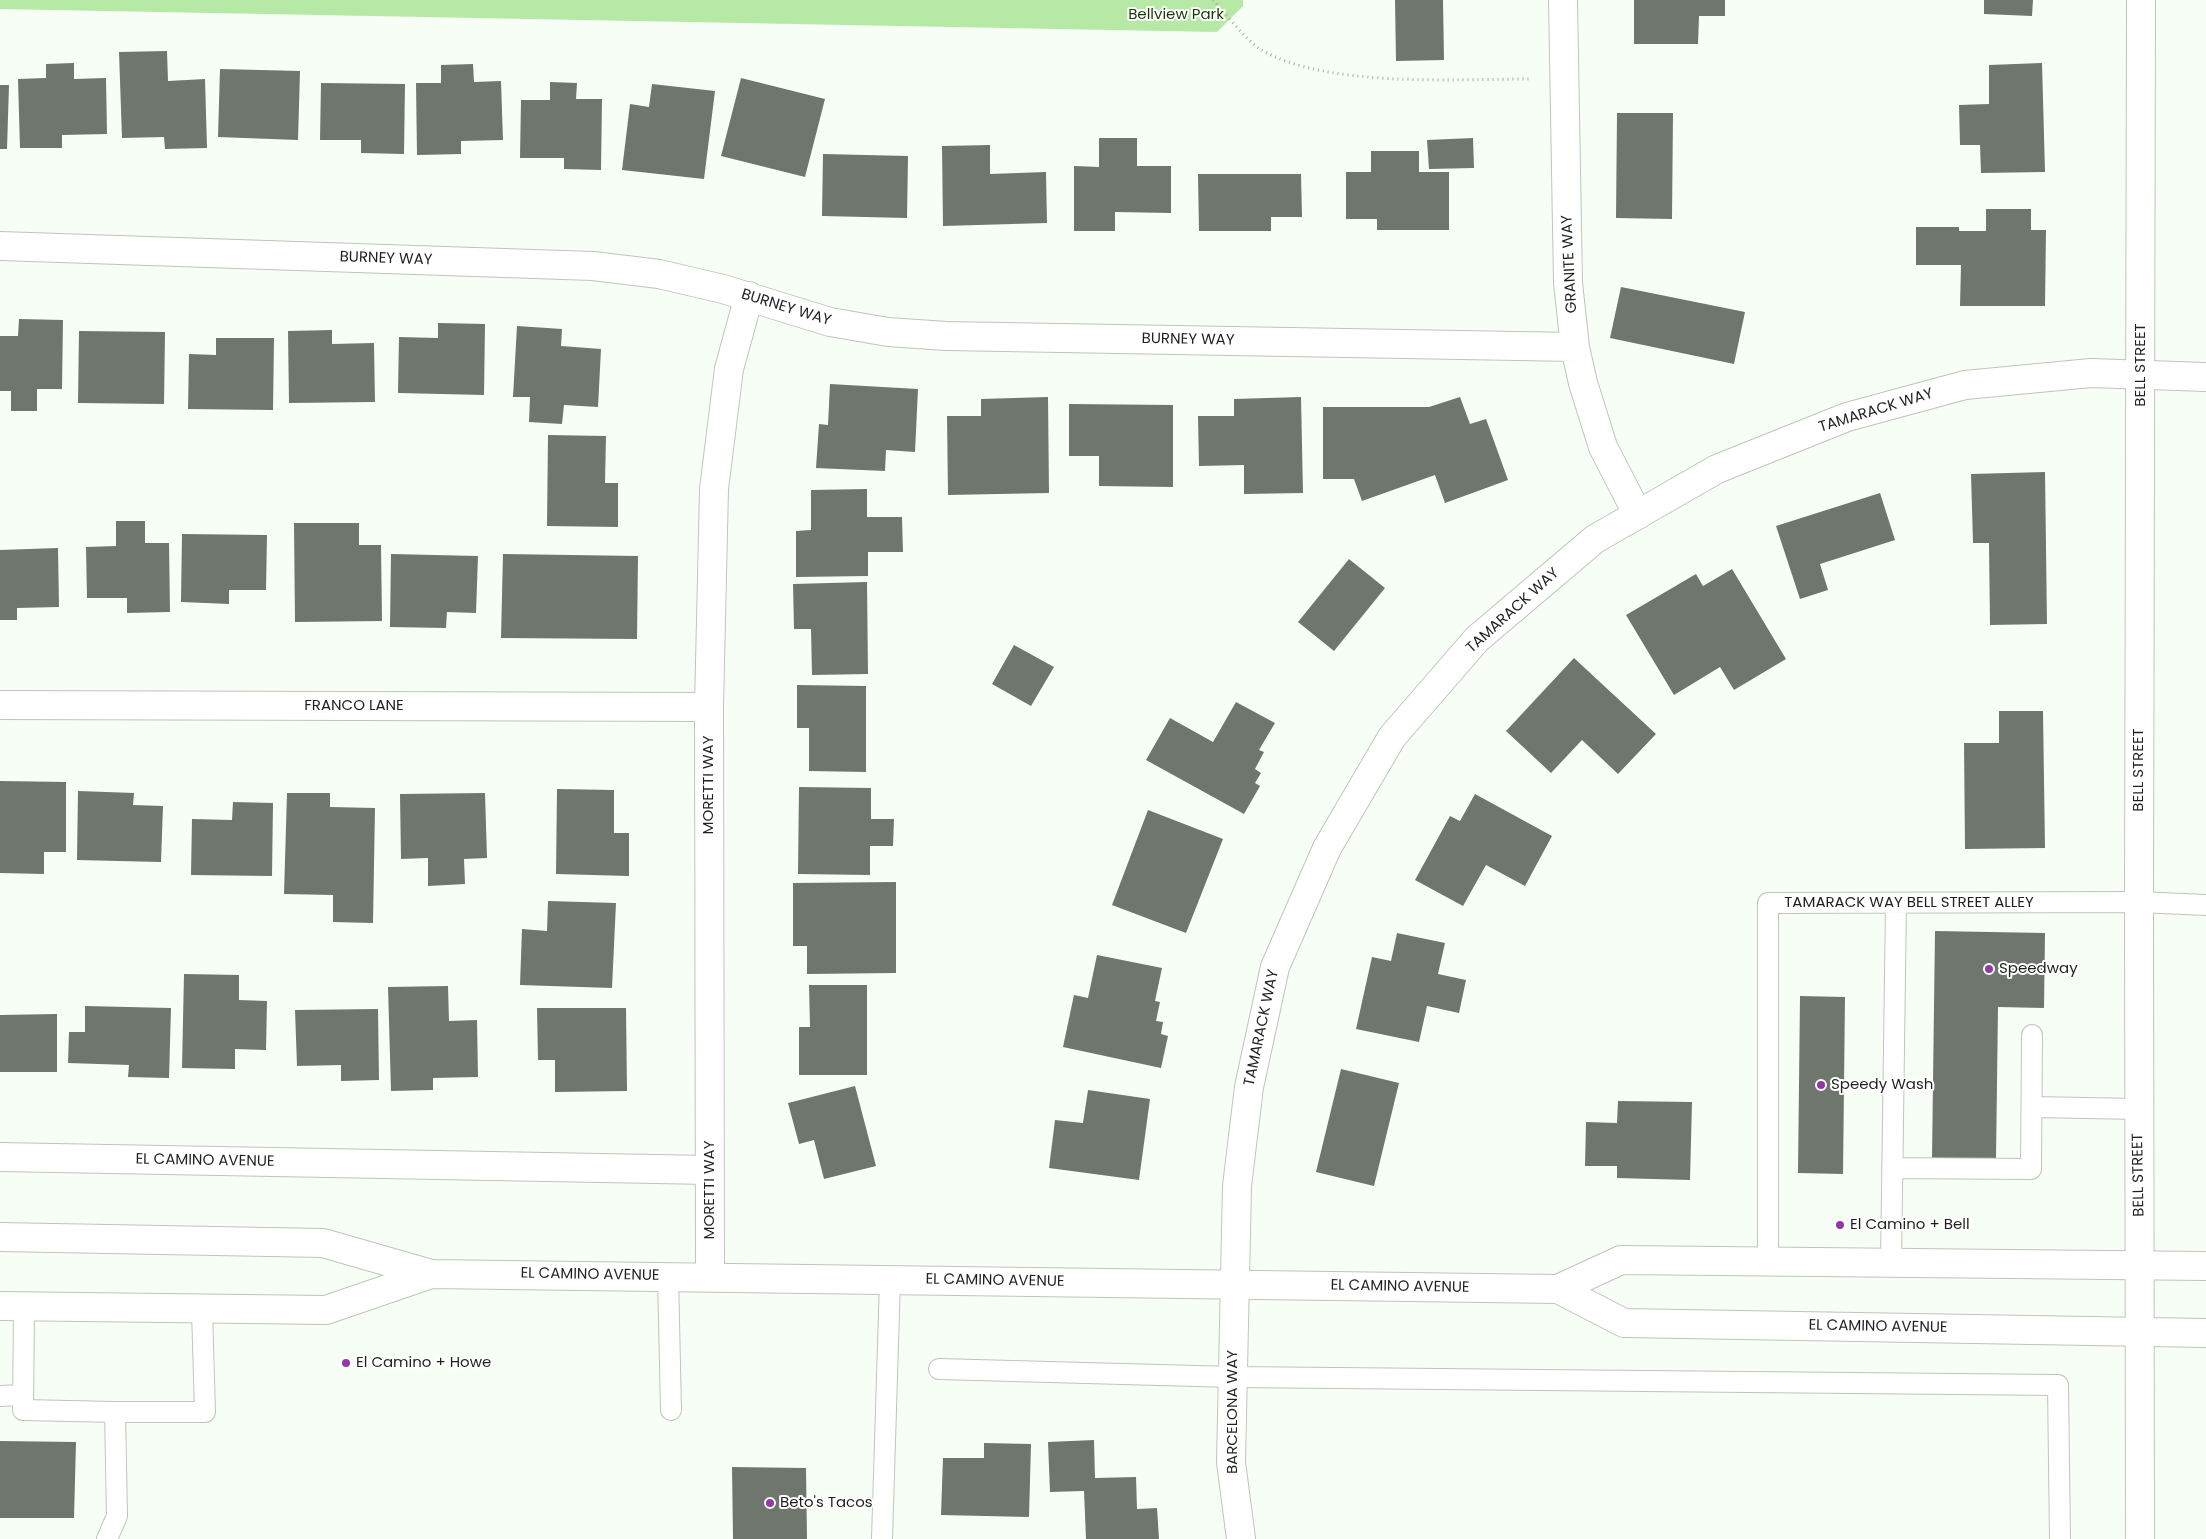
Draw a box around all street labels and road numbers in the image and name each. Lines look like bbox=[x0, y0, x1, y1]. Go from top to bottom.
street label: GRANITE WAY bbox=[1558, 214, 1582, 314]
street label: BURNEY WAY bbox=[339, 248, 433, 270]
street label: BURNEY WAY bbox=[739, 286, 833, 330]
street label: BELL STREET bbox=[2132, 323, 2150, 407]
street label: BURNEY WAY bbox=[1141, 330, 1235, 350]
street label: TAMARACK WAY bbox=[1817, 385, 1935, 437]
street label: TAMARACK WAY bbox=[1463, 565, 1563, 657]
street label: FRANCO LANE bbox=[304, 697, 404, 715]
street label: BELL STREET bbox=[2130, 728, 2148, 812]
street label: MORETTI WAY bbox=[700, 736, 718, 834]
street label: TAMARACK WAY BELL STREET ALLEY bbox=[1784, 894, 2034, 912]
street label: TAMARACK WAY bbox=[1241, 968, 1283, 1088]
street label: BELL STREET bbox=[2129, 1133, 2149, 1217]
street label: MORETTI WAY bbox=[701, 1141, 719, 1239]
street label: EL CAMINO AVENUE bbox=[135, 1151, 275, 1171]
street label: EL CAMINO AVENUE bbox=[520, 1265, 660, 1285]
street label: EL CAMINO AVENUE bbox=[925, 1271, 1065, 1291]
street label: EL CAMINO AVENUE bbox=[1330, 1277, 1470, 1297]
street label: EL CAMINO AVENUE bbox=[1808, 1317, 1948, 1337]
street label: BARCELONA WAY bbox=[1224, 1350, 1242, 1474]

